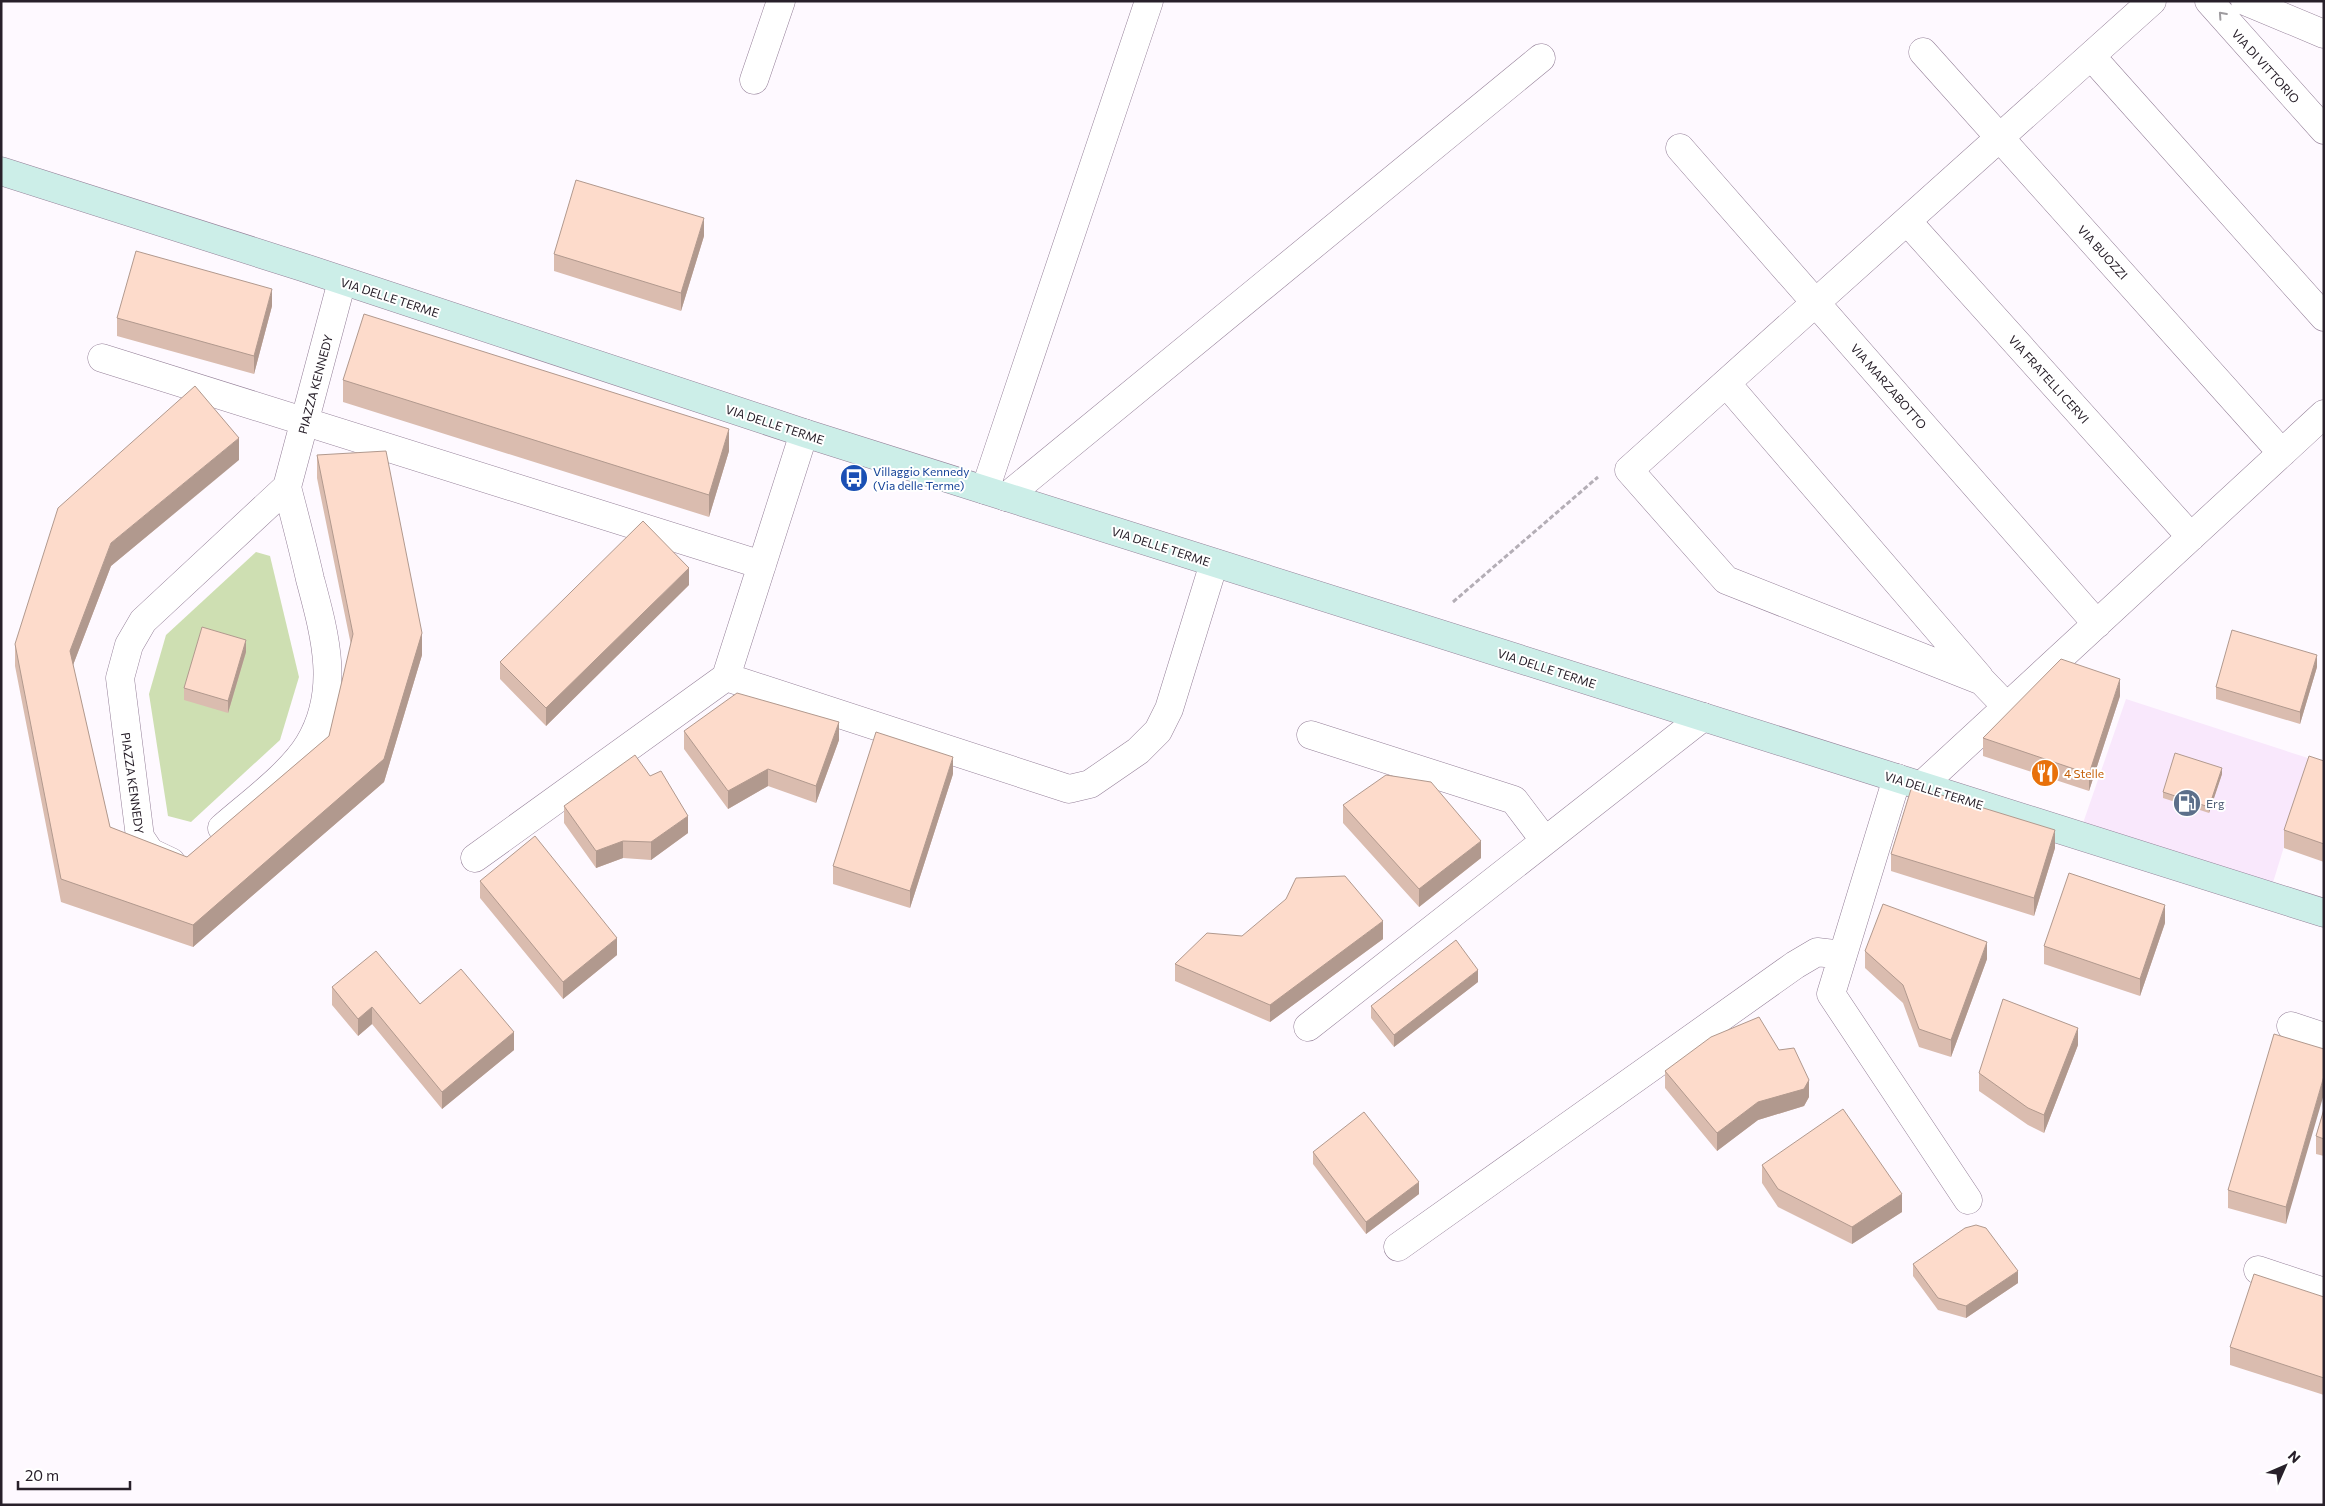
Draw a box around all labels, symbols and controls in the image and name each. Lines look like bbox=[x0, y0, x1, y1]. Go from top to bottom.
one-way arrow bbox=[2218, 12, 2227, 21]
street label: VIA DI VITTORIO bbox=[2229, 26, 2303, 106]
street label: VIA BUOZZI bbox=[2075, 222, 2131, 282]
street label: VIA DELLE TERME bbox=[339, 274, 441, 320]
street label: VIA FRATELLI CERVI bbox=[2006, 332, 2092, 426]
street label: PIAZZA KENNEDY bbox=[295, 333, 335, 435]
street label: VIA MARZABOTTO bbox=[1848, 341, 1930, 432]
street label: VIA DELLE TERME bbox=[724, 401, 826, 447]
bus stop icon: Villaggio Kennedy (Via delle Terme) bbox=[839, 463, 869, 493]
place label: Villaggio Kennedy (Via delle Terme) bbox=[873, 464, 969, 492]
street label: VIA DELLE TERME bbox=[1110, 523, 1212, 569]
street label: VIA DELLE TERME bbox=[1496, 645, 1598, 691]
street label: PIAZZA KENNEDY bbox=[119, 731, 147, 835]
restaurant icon: 4 Stelle bbox=[2030, 758, 2060, 788]
place label: 4 Stelle bbox=[2064, 766, 2104, 780]
street label: VIA DELLE TERME bbox=[1883, 768, 1985, 812]
fuel station icon: Erg bbox=[2172, 788, 2202, 818]
place label: Erg bbox=[2206, 796, 2225, 810]
north arrow bbox=[2260, 1441, 2310, 1491]
text: N bbox=[2285, 1447, 2304, 1466]
scale bar bbox=[18, 1458, 130, 1490]
text: 20 m bbox=[25, 1466, 59, 1484]

